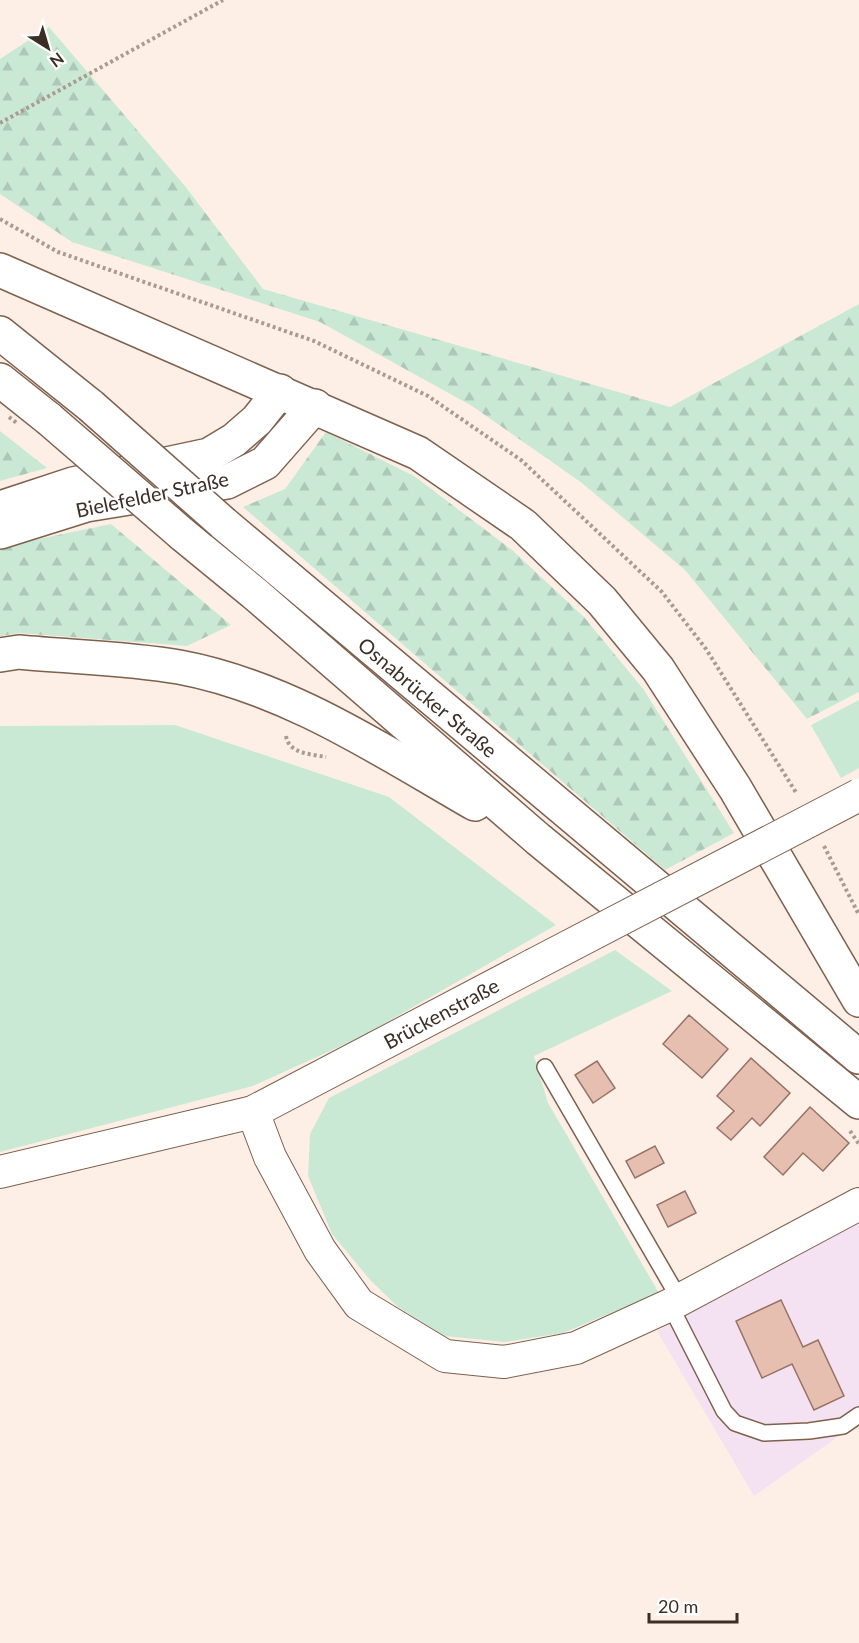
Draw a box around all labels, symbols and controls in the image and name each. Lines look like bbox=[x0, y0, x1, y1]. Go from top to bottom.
north arrow bbox=[18, 18, 78, 78]
text: N bbox=[47, 49, 68, 72]
street label: Bielefelder Straße bbox=[73, 466, 231, 522]
street label: Osnabrücker Straße bbox=[354, 632, 502, 762]
street label: Brückenstraße bbox=[379, 973, 503, 1053]
scale bar bbox=[649, 1586, 738, 1624]
text: 20 m bbox=[658, 1595, 698, 1617]

